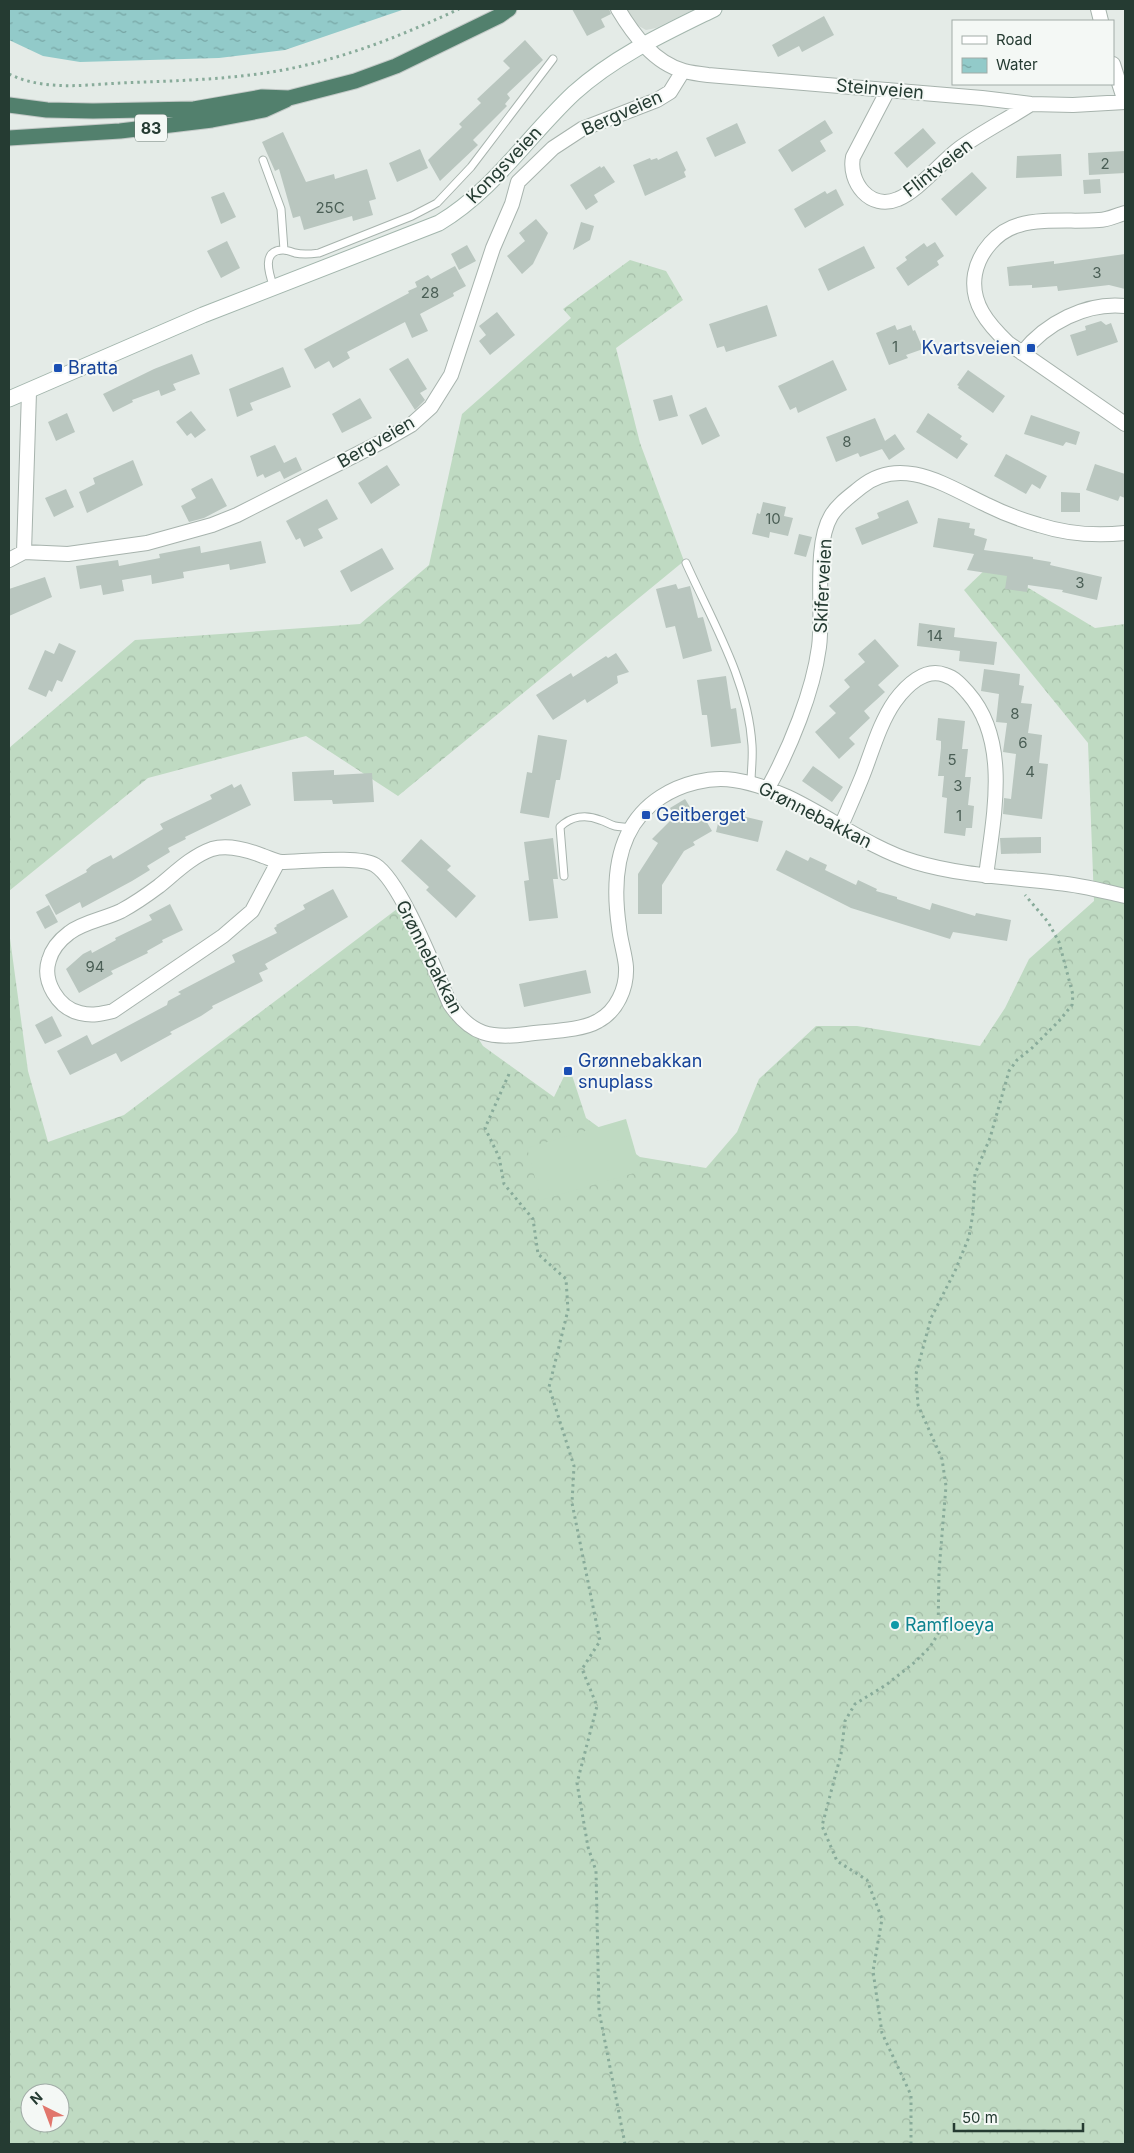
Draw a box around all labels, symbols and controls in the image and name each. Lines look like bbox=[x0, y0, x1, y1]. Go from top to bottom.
legend bbox=[952, 20, 1114, 85]
text: Road bbox=[996, 30, 1032, 49]
text: Water bbox=[996, 55, 1038, 74]
street label: Steinveien bbox=[835, 74, 925, 103]
street label: Bergveien bbox=[578, 86, 665, 140]
road number: 83 bbox=[135, 115, 167, 142]
street label: Kongsveien bbox=[462, 122, 546, 208]
street label: Flintveien bbox=[899, 134, 976, 201]
house number: 2 bbox=[1100, 154, 1110, 173]
house number: 25C bbox=[315, 198, 345, 217]
house number: 3 bbox=[1092, 263, 1102, 282]
house number: 28 bbox=[421, 283, 439, 302]
house number: 1 bbox=[892, 337, 898, 356]
place label: Kvartsveien bbox=[921, 337, 1021, 358]
marker: Kvartsveien bbox=[1025, 342, 1037, 354]
place label: Bratta bbox=[68, 357, 118, 378]
marker: Bratta bbox=[52, 362, 64, 374]
street label: Bergveien bbox=[333, 411, 418, 472]
house number: 8 bbox=[842, 432, 852, 451]
house number: 10 bbox=[765, 509, 781, 528]
street label: Skiferveien bbox=[810, 538, 835, 634]
house number: 3 bbox=[1075, 573, 1085, 592]
house number: 14 bbox=[927, 626, 943, 645]
house number: 8 bbox=[1010, 704, 1020, 723]
house number: 6 bbox=[1018, 733, 1028, 752]
house number: 5 bbox=[947, 750, 957, 769]
house number: 4 bbox=[1025, 762, 1035, 781]
house number: 3 bbox=[953, 776, 963, 795]
street label: Grønnebakkan bbox=[755, 777, 875, 852]
place label: Geitberget bbox=[656, 804, 746, 825]
house number: 1 bbox=[956, 806, 962, 825]
marker: Geitberget bbox=[640, 809, 652, 821]
street label: Grønnebakkan bbox=[392, 897, 467, 1017]
house number: 94 bbox=[86, 957, 105, 976]
place label: Grønnebakkan snuplass bbox=[578, 1050, 702, 1092]
marker: Grønnebakkan snuplass bbox=[562, 1065, 574, 1077]
place label: Ramfloeya bbox=[905, 1614, 994, 1635]
marker: Ramfloeya bbox=[889, 1619, 901, 1631]
north arrow bbox=[20, 2083, 70, 2133]
text: N bbox=[26, 2088, 46, 2108]
scale bar bbox=[954, 2100, 1083, 2132]
text: 50 m bbox=[962, 2108, 998, 2127]

